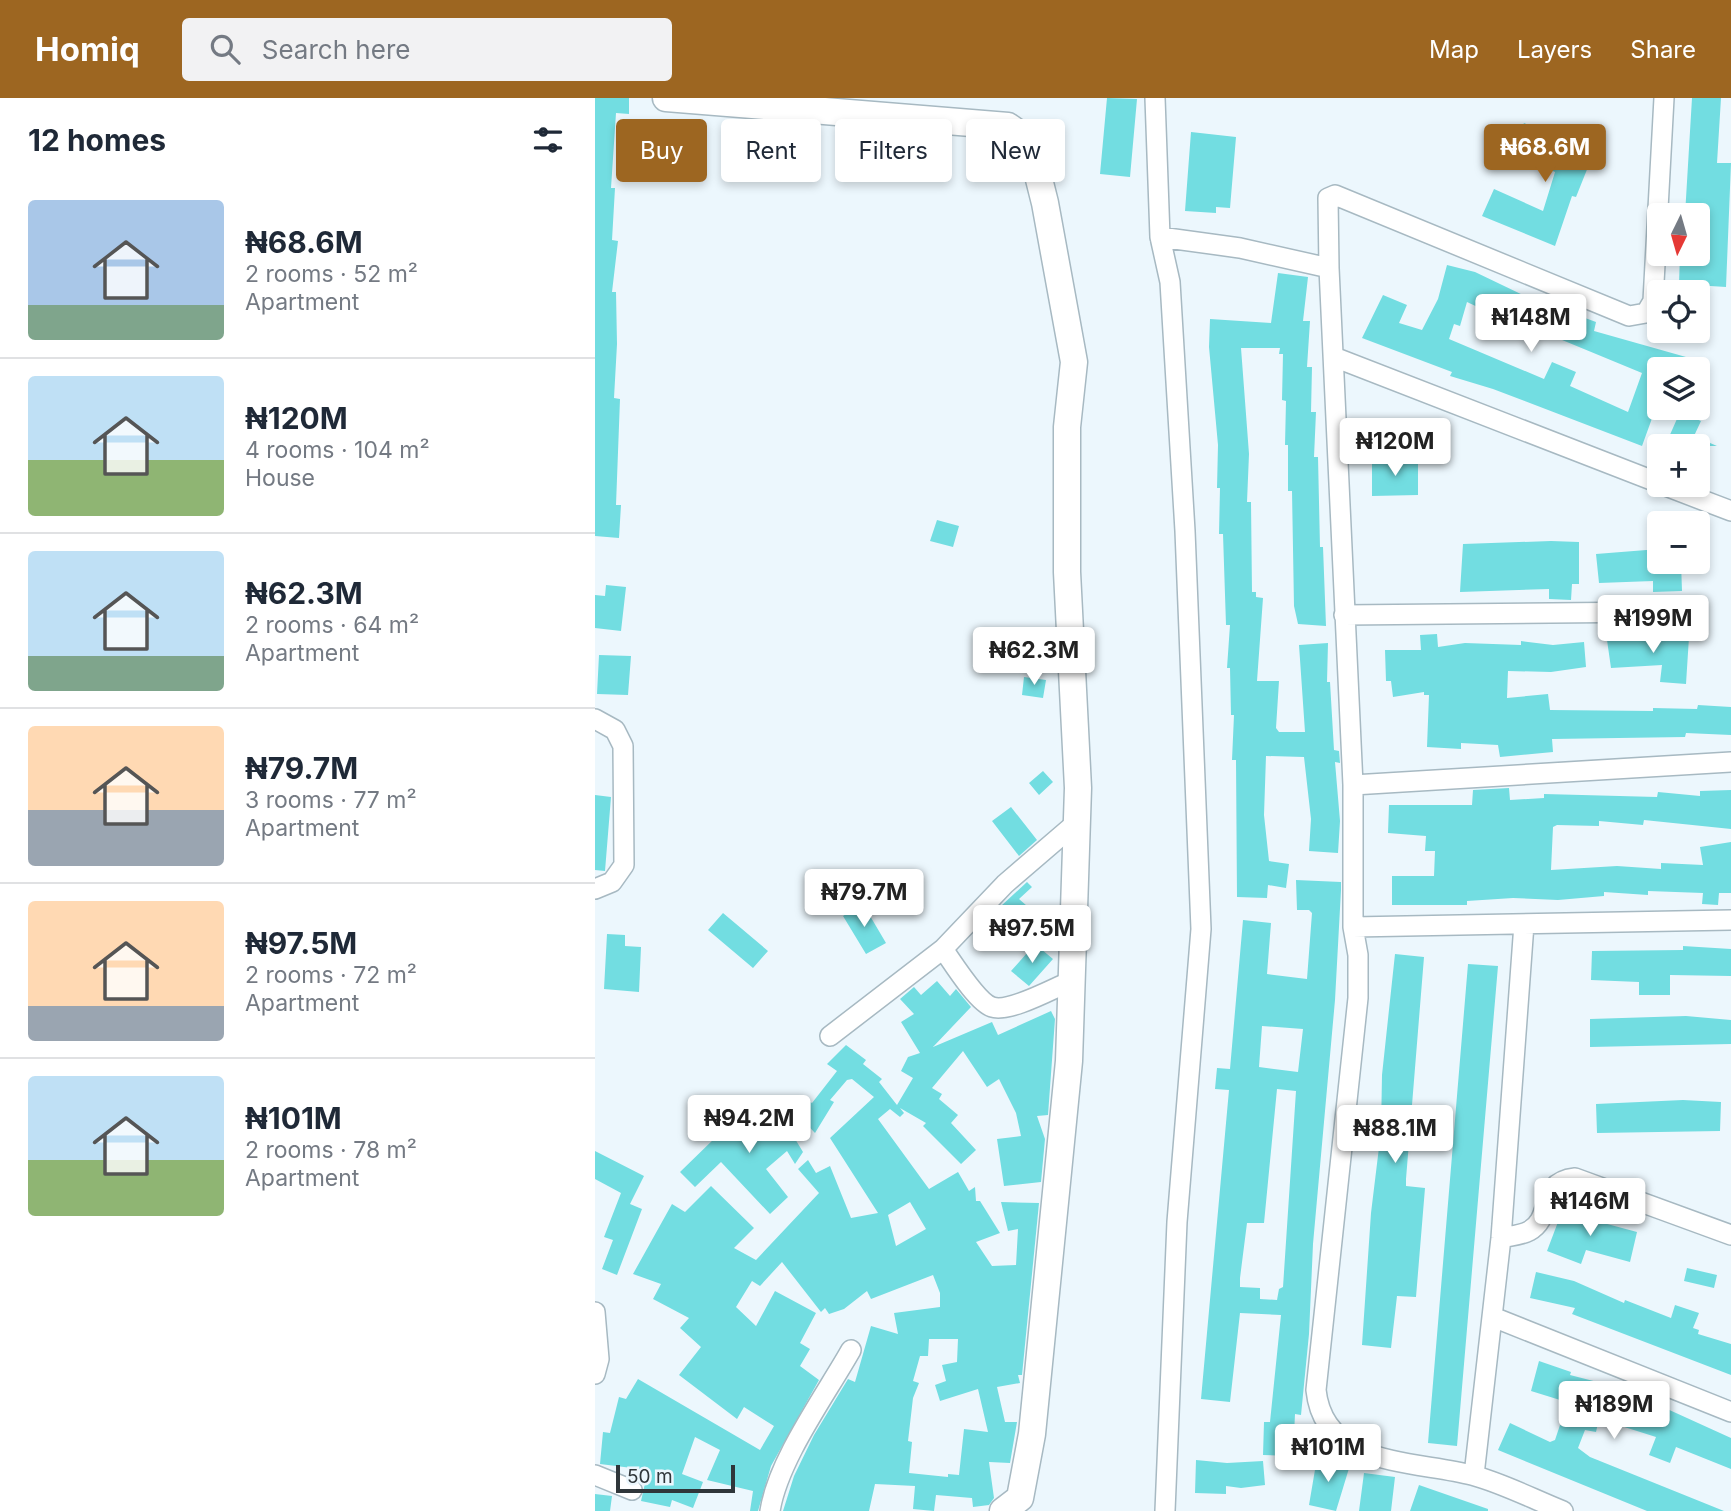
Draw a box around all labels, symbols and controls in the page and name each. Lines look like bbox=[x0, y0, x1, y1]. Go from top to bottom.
search box bbox=[182, 18, 672, 81]
text: Homiq bbox=[35, 29, 140, 69]
icon: search bbox=[206, 30, 244, 68]
text: Search here bbox=[262, 34, 410, 65]
text: Map bbox=[1429, 35, 1479, 64]
text: Layers bbox=[1517, 35, 1592, 64]
text: Share bbox=[1630, 35, 1696, 64]
chip: Buy bbox=[616, 119, 707, 182]
chip: Rent bbox=[721, 119, 821, 182]
chip: Filters bbox=[835, 119, 952, 182]
chip: New bbox=[966, 119, 1065, 182]
icon: filters bbox=[529, 121, 567, 159]
text: 12 homes bbox=[28, 122, 166, 158]
pin: ₦68.6M bbox=[1488, 125, 1602, 184]
text: ₦68.6M bbox=[1500, 133, 1590, 161]
north arrow bbox=[1647, 203, 1710, 266]
map controls bbox=[1647, 203, 1710, 574]
text: ₦68.6M bbox=[245, 224, 363, 260]
icon: home bbox=[84, 228, 168, 312]
text: 2 rooms · 52 m² bbox=[245, 260, 418, 288]
button: locate bbox=[1647, 280, 1710, 343]
text: Apartment bbox=[245, 288, 359, 316]
pin: ₦148M bbox=[1482, 294, 1580, 354]
text: ₦148M bbox=[1491, 303, 1571, 331]
button: layers bbox=[1647, 357, 1710, 420]
text: ₦120M bbox=[245, 400, 348, 436]
icon: home bbox=[84, 404, 168, 488]
pin: ₦120M bbox=[1346, 418, 1444, 478]
text: ₦120M bbox=[1356, 427, 1434, 455]
button: + bbox=[1647, 434, 1710, 497]
text: 4 rooms · 104 m² bbox=[245, 436, 430, 464]
text: House bbox=[245, 464, 315, 492]
button: − bbox=[1647, 511, 1710, 574]
text: ₦62.3M bbox=[245, 575, 363, 611]
icon: home bbox=[84, 579, 168, 663]
pin: ₦199M bbox=[1604, 596, 1702, 655]
text: ₦199M bbox=[1614, 604, 1692, 632]
text: 2 rooms · 64 m² bbox=[245, 611, 419, 639]
pin: ₦62.3M bbox=[977, 628, 1091, 687]
text: ₦62.3M bbox=[989, 636, 1079, 664]
text: Apartment bbox=[245, 639, 359, 667]
text: ₦79.7M bbox=[245, 750, 358, 786]
icon: home bbox=[84, 754, 168, 838]
text: 3 rooms · 77 m² bbox=[245, 786, 417, 814]
text: Apartment bbox=[245, 814, 359, 842]
pin: ₦79.7M bbox=[807, 870, 921, 929]
text: ₦79.7M bbox=[821, 878, 907, 906]
pin: ₦97.5M bbox=[975, 906, 1089, 965]
text: ₦97.5M bbox=[989, 914, 1075, 942]
text: ₦97.5M bbox=[245, 925, 357, 961]
icon: home bbox=[84, 929, 168, 1013]
text: 2 rooms · 72 m² bbox=[245, 961, 417, 989]
text: Apartment bbox=[245, 989, 359, 1017]
pin: ₦94.2M bbox=[692, 1096, 806, 1155]
text: ₦101M bbox=[245, 1100, 342, 1136]
icon: home bbox=[84, 1104, 168, 1188]
text: ₦94.2M bbox=[704, 1104, 794, 1132]
pin: ₦88.1M bbox=[1338, 1105, 1452, 1165]
text: ₦88.1M bbox=[1353, 1114, 1437, 1142]
text: 2 rooms · 78 m² bbox=[245, 1136, 417, 1164]
text: Apartment bbox=[245, 1164, 359, 1192]
pin: ₦146M bbox=[1541, 1178, 1639, 1238]
text: ₦146M bbox=[1550, 1187, 1630, 1215]
pin: ₦189M bbox=[1565, 1382, 1663, 1441]
text: ₦189M bbox=[1575, 1390, 1653, 1418]
pin: ₦101M bbox=[1279, 1424, 1377, 1484]
text: ₦101M bbox=[1291, 1433, 1365, 1461]
scale bar bbox=[616, 1462, 735, 1494]
text: 50 m bbox=[627, 1465, 673, 1488]

